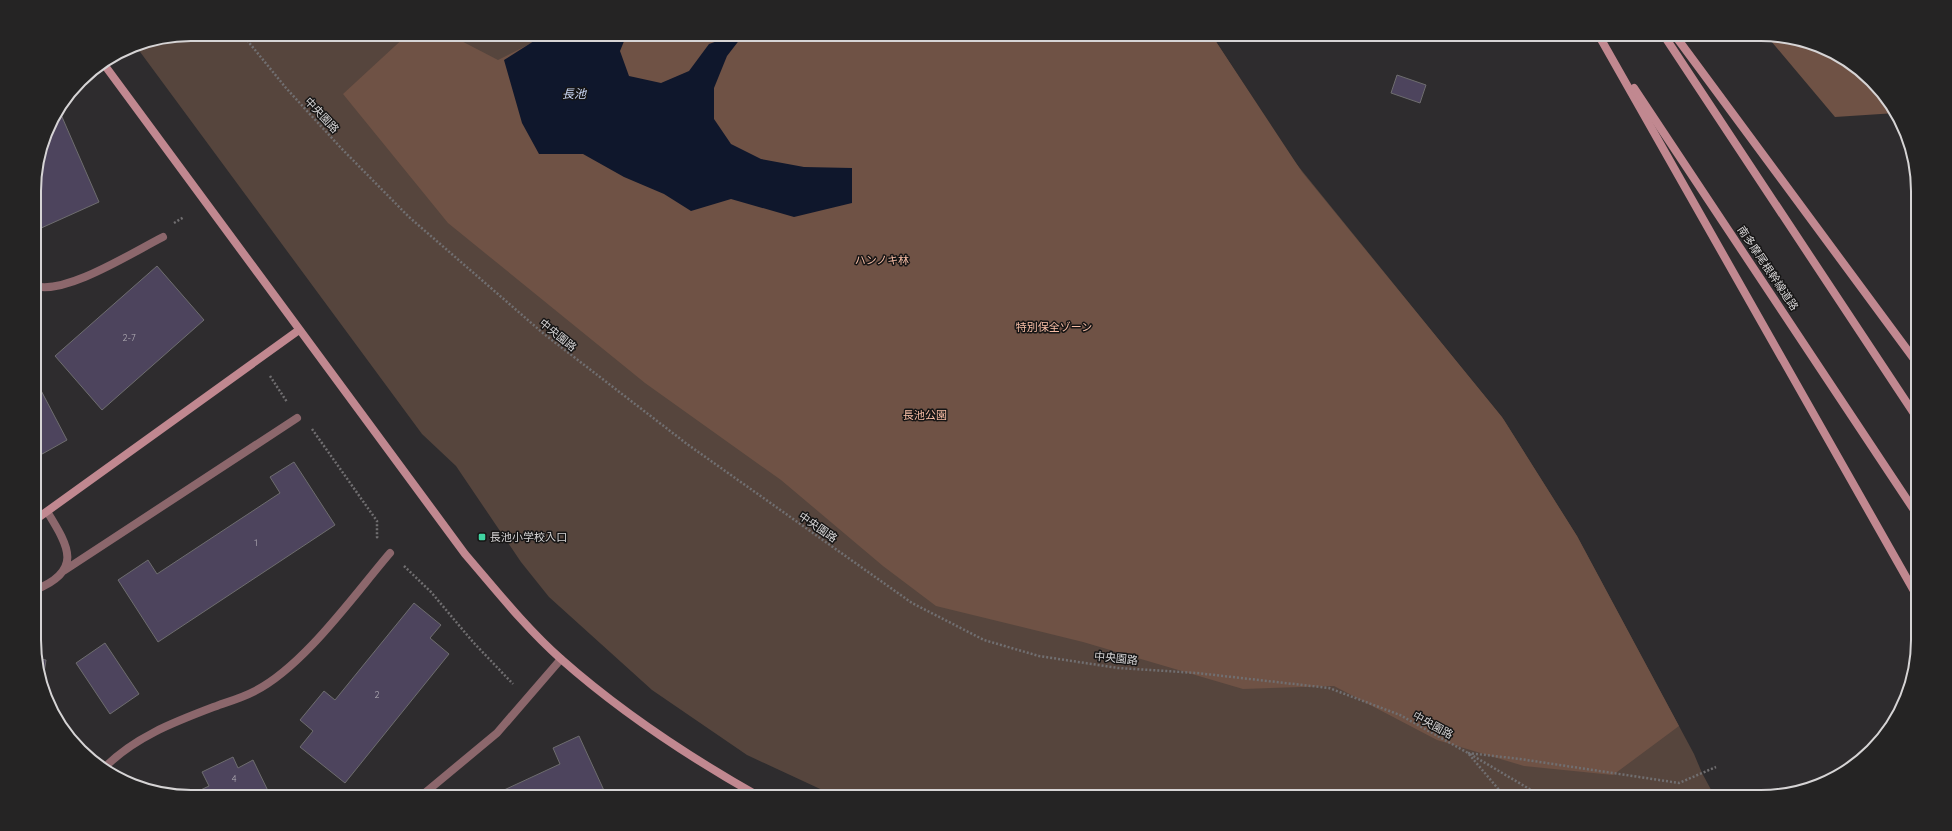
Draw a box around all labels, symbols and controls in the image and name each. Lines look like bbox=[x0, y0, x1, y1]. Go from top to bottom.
water label: 長池 bbox=[562, 86, 587, 101]
street label: 中央園路 bbox=[302, 94, 342, 136]
street label: 南多摩尾根幹線道路 bbox=[1735, 223, 1801, 313]
park label: ハンノキ林 bbox=[855, 253, 909, 267]
street label: 中央園路 bbox=[536, 316, 580, 354]
park label: 特別保全ゾーン bbox=[1016, 320, 1092, 334]
house number: 2-7 bbox=[122, 332, 136, 343]
park label: 長池公園 bbox=[903, 408, 947, 422]
street label: 中央園路 bbox=[796, 509, 840, 545]
place label: 長池小学校入口 bbox=[490, 530, 567, 544]
marker: 長池小学校入口 bbox=[477, 532, 487, 542]
house number: 1 bbox=[254, 537, 258, 548]
street label: 中央園路 bbox=[1093, 649, 1139, 667]
house number: 2 bbox=[375, 689, 380, 700]
street label: 中央園路 bbox=[1410, 708, 1456, 742]
house number: 4 bbox=[232, 773, 237, 784]

